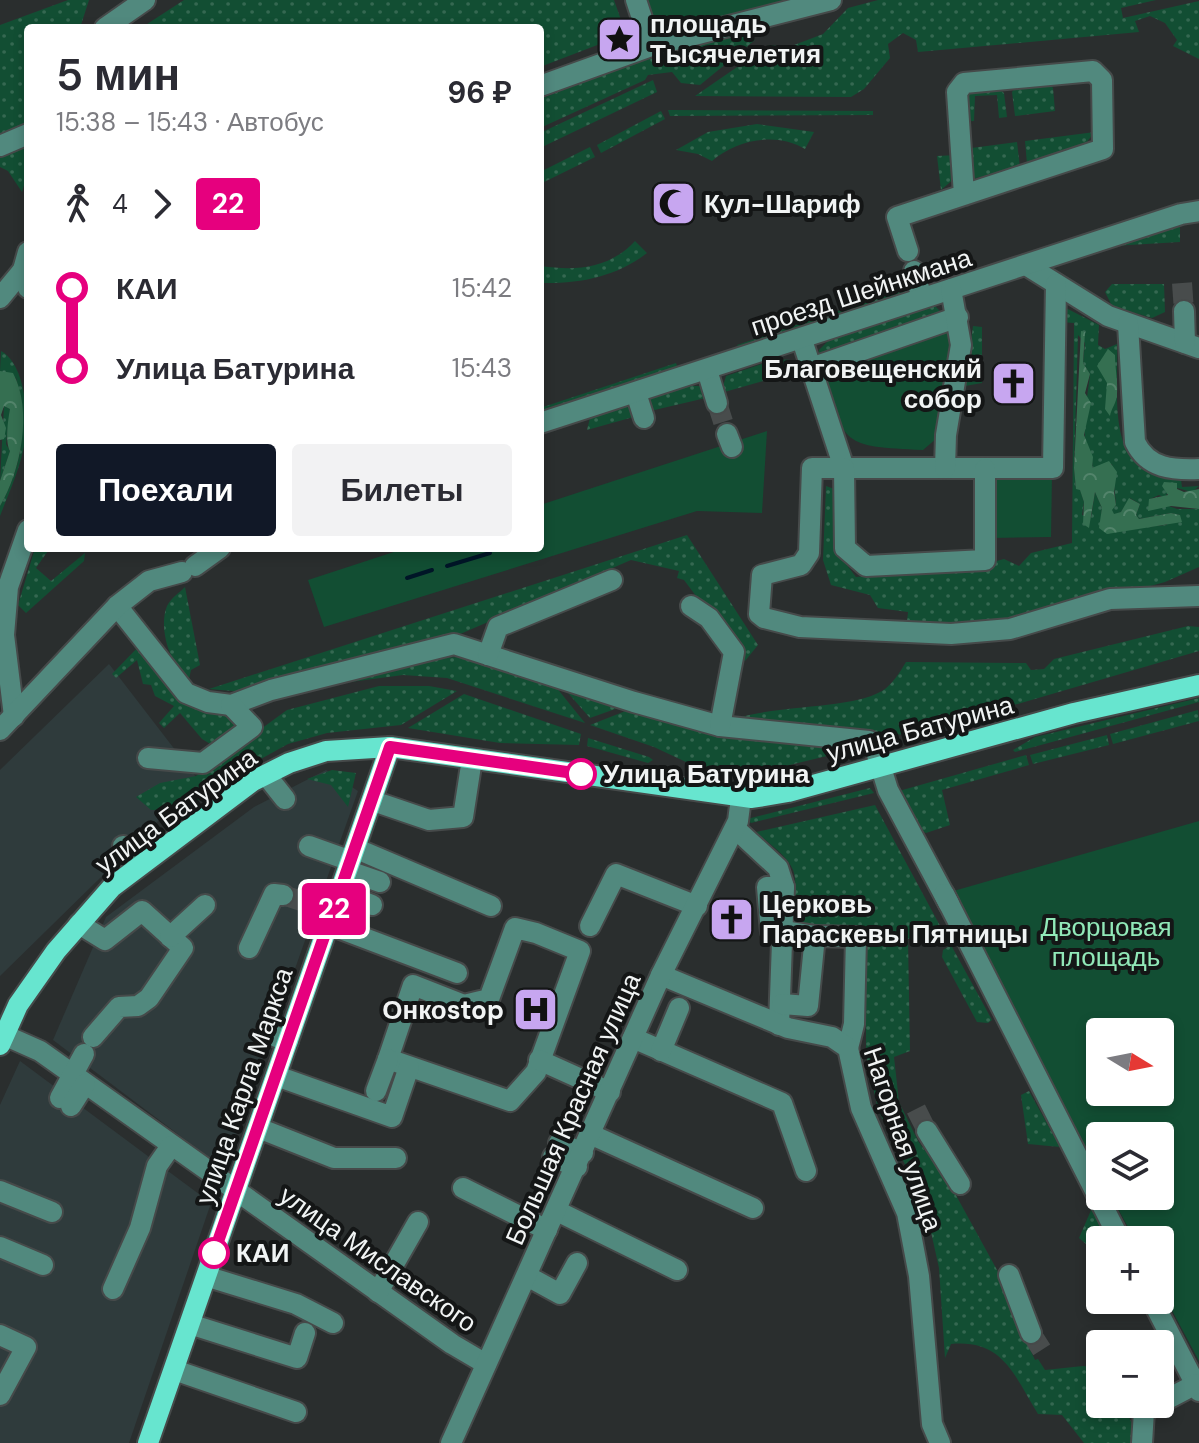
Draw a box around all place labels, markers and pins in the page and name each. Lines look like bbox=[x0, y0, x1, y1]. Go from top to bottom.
place label: площадь Тысячелетия bbox=[650, 7, 821, 71]
place icon: площадь Тысячелетия bbox=[595, 15, 643, 63]
mosque icon: Кул-Шариф bbox=[649, 180, 697, 228]
place label: Кул-Шариф bbox=[704, 187, 861, 221]
place label: Благовещенский собор bbox=[764, 352, 982, 416]
church icon: Благовещенский собор bbox=[989, 360, 1037, 408]
place label: Улица Батурина bbox=[603, 757, 810, 791]
marker: Улица Батурина bbox=[566, 759, 596, 789]
place label: Церковь Параскевы Пятницы bbox=[762, 887, 1028, 951]
church icon: Церковь Параскевы Пятницы bbox=[707, 895, 755, 943]
hospital icon: Онкоstop bbox=[511, 986, 559, 1034]
place label: Онкоstop bbox=[382, 993, 504, 1027]
place label: КАИ bbox=[236, 1236, 289, 1270]
marker: КАИ bbox=[199, 1238, 229, 1268]

